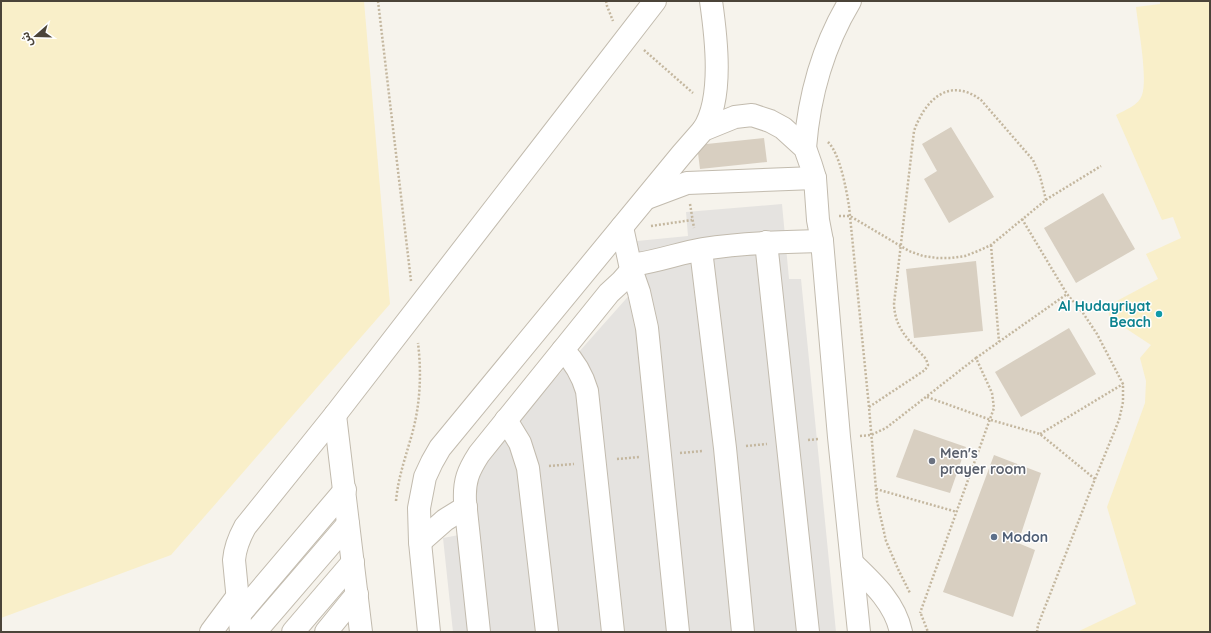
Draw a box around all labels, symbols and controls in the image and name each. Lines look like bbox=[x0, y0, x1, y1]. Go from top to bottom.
north arrow bbox=[16, 16, 56, 56]
text: ش bbox=[17, 30, 36, 49]
place label: Al Hudayriyat Beach bbox=[1058, 297, 1151, 331]
marker: Al Hudayriyat Beach bbox=[1154, 309, 1164, 319]
place label: Men's prayer room bbox=[940, 444, 1026, 478]
marker: Men's prayer room bbox=[927, 456, 937, 466]
place label: Modon bbox=[1002, 528, 1048, 546]
marker: Modon bbox=[989, 532, 999, 542]

